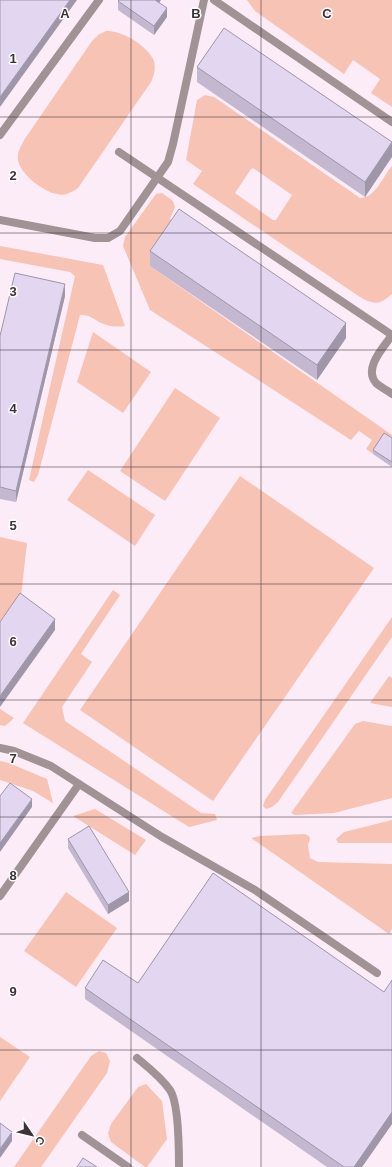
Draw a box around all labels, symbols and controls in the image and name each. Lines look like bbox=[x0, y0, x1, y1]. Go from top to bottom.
text: A bbox=[60, 6, 70, 21]
text: B bbox=[191, 6, 201, 21]
text: C bbox=[322, 6, 332, 21]
text: 1 bbox=[9, 51, 17, 66]
text: 2 bbox=[9, 168, 17, 183]
text: 3 bbox=[9, 284, 17, 299]
text: 4 bbox=[9, 401, 17, 416]
text: 5 bbox=[9, 518, 17, 533]
text: 6 bbox=[9, 634, 17, 649]
text: 7 bbox=[9, 751, 17, 766]
text: 8 bbox=[9, 868, 17, 883]
text: 9 bbox=[9, 984, 17, 999]
north arrow bbox=[12, 1115, 52, 1155]
text: С bbox=[33, 1134, 47, 1147]

